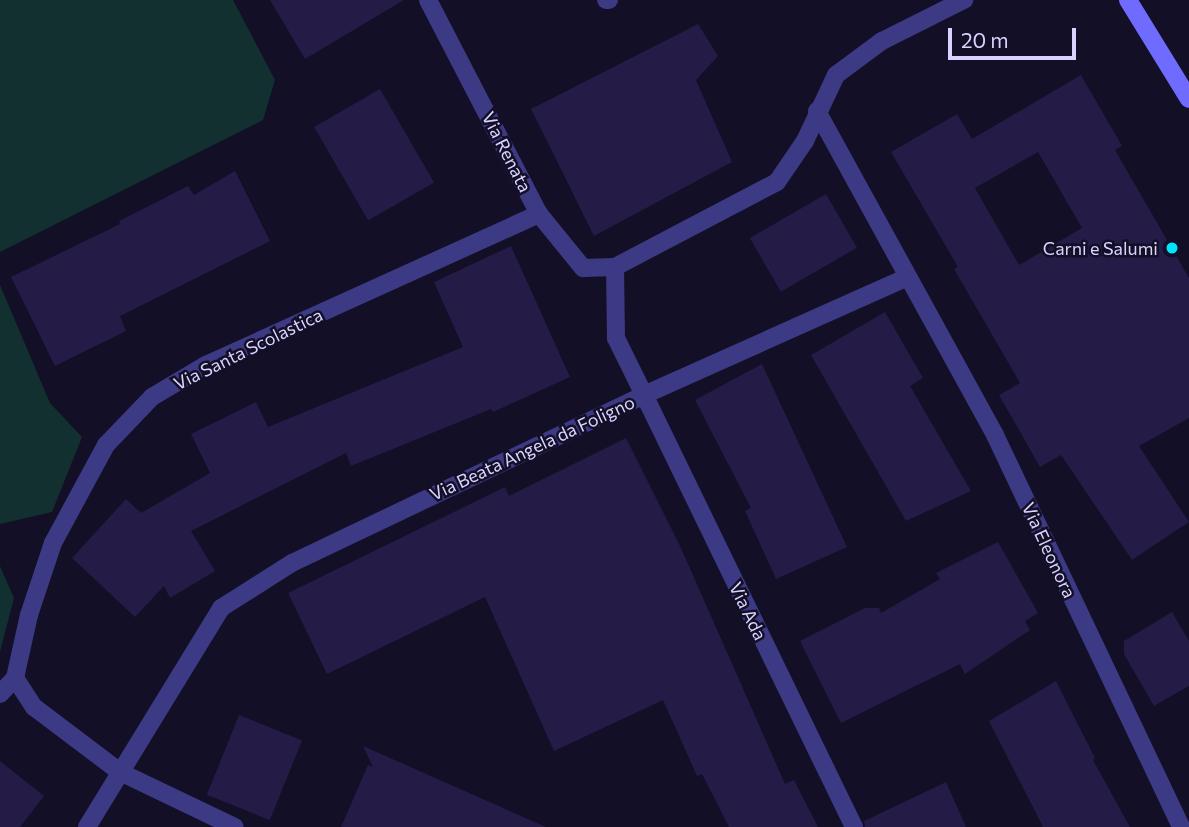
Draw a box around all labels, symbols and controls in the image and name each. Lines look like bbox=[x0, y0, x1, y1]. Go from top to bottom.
scale bar bbox=[951, 14, 1079, 58]
text: 20 m bbox=[961, 27, 1009, 52]
street label: Via Renata bbox=[478, 108, 536, 196]
place label: Carni e Salumi bbox=[1043, 237, 1158, 259]
marker: Carni e Salumi bbox=[1164, 240, 1180, 256]
street label: Via Santa Scolastica bbox=[170, 304, 326, 394]
street label: Via Beata Angela da Foligno bbox=[426, 391, 638, 505]
street label: Via Eleonora bbox=[1017, 499, 1081, 601]
street label: Via Ada bbox=[725, 579, 771, 643]

